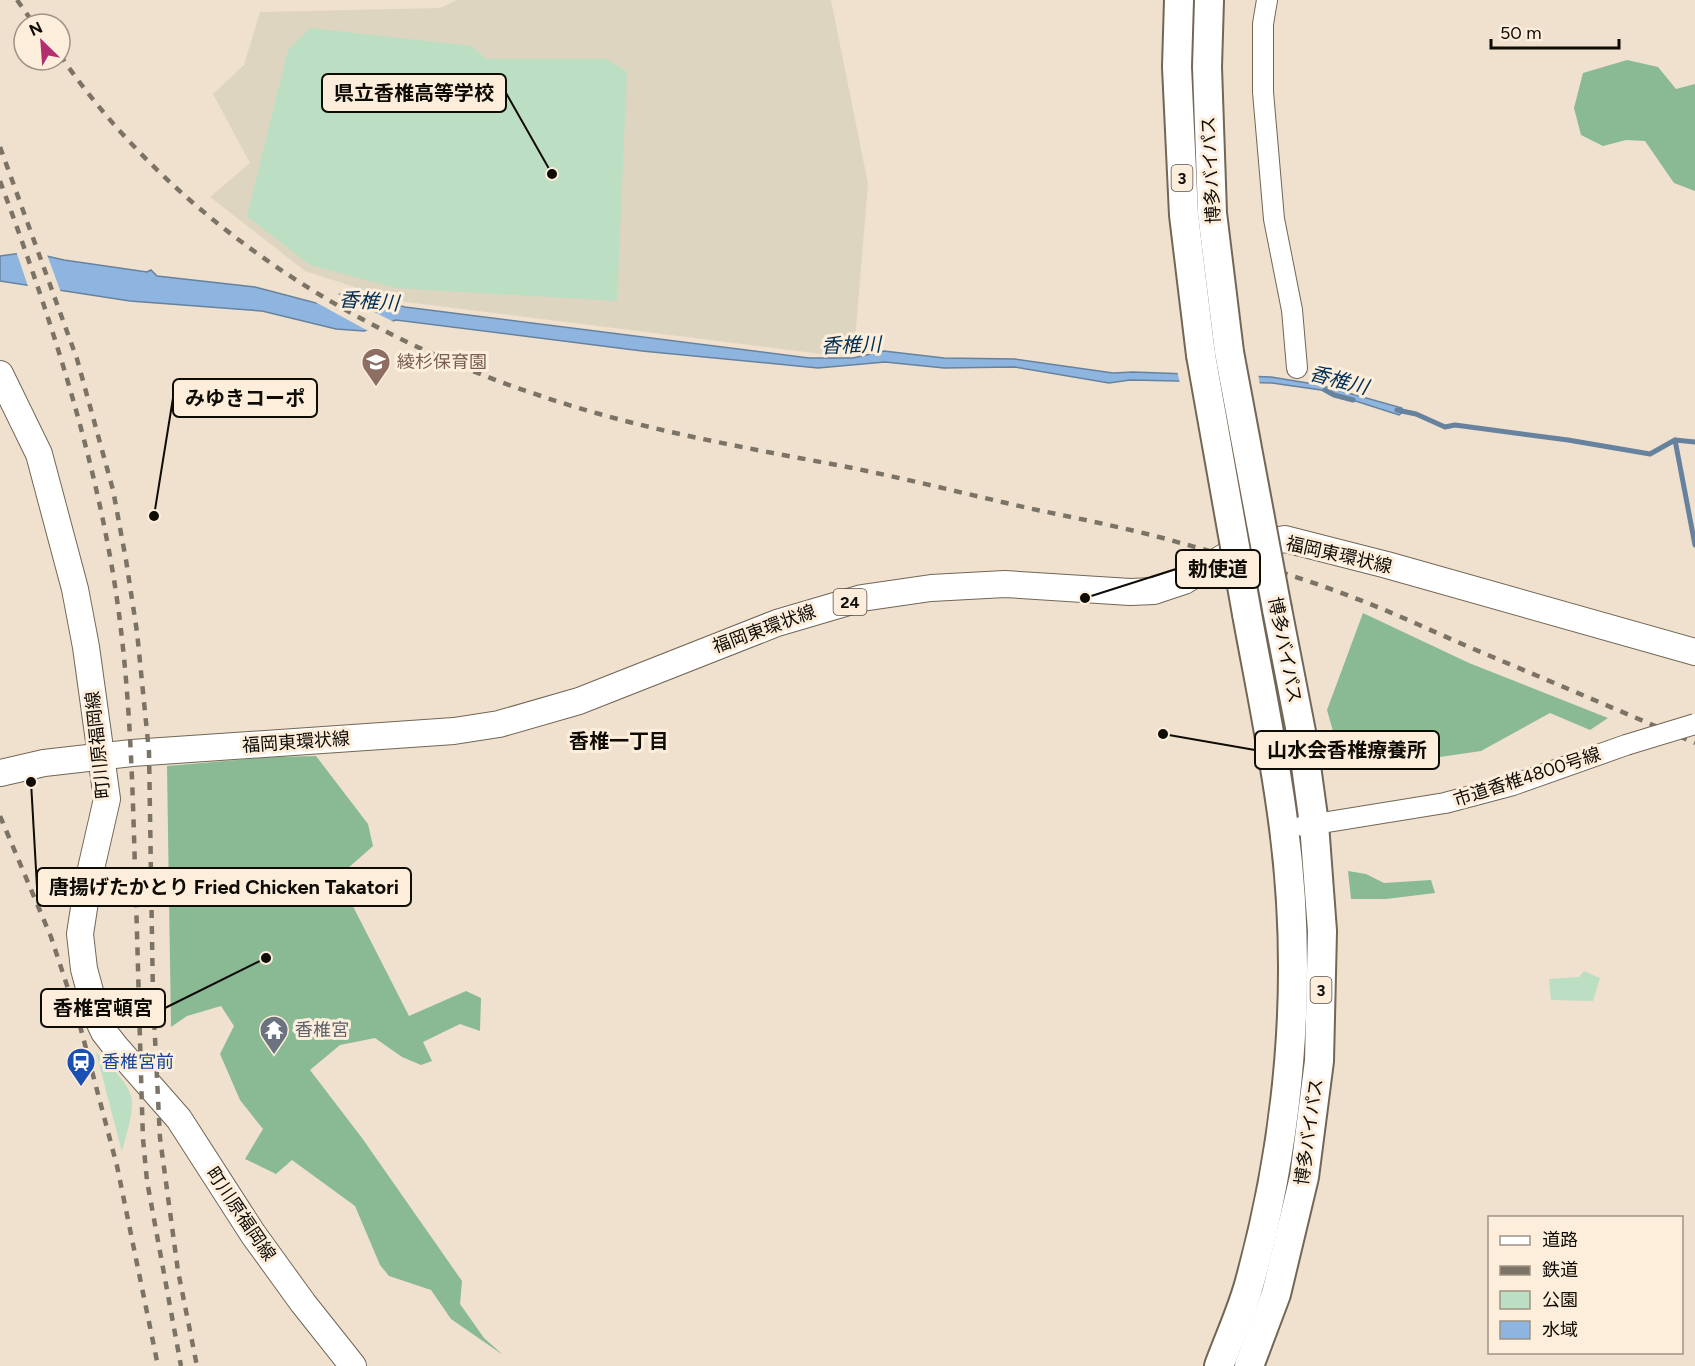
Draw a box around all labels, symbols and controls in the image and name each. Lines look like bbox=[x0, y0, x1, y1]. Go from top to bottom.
north arrow bbox=[12, 12, 72, 72]
scale bar bbox=[1491, 12, 1618, 50]
text: N bbox=[26, 18, 45, 40]
text: 50 m bbox=[1500, 22, 1542, 44]
callout: 県立香椎高等学校 bbox=[322, 74, 506, 112]
text: 県立香椎高等学校 bbox=[334, 81, 494, 105]
street label: 博多バイパス bbox=[1197, 116, 1225, 224]
road number: 3 bbox=[1172, 165, 1192, 191]
water label: 香椎川 bbox=[338, 287, 402, 315]
water label: 香椎川 bbox=[821, 332, 883, 358]
school or university icon: 綾杉保育園 bbox=[360, 346, 392, 388]
place label: 綾杉保育園 bbox=[397, 351, 487, 373]
water label: 香椎川 bbox=[1307, 361, 1373, 400]
callout: みゆきコーポ bbox=[173, 379, 317, 417]
text: みゆきコーポ bbox=[185, 386, 305, 410]
street label: 福岡東環状線 bbox=[1284, 532, 1394, 578]
callout: 勅使道 bbox=[1176, 550, 1260, 588]
text: 勅使道 bbox=[1188, 557, 1248, 581]
road number: 24 bbox=[834, 589, 866, 615]
street label: 博多バイパス bbox=[1264, 595, 1306, 705]
street label: 福岡東環状線 bbox=[709, 600, 819, 658]
street label: 町川原福岡線 bbox=[81, 690, 115, 800]
street label: 福岡東環状線 bbox=[241, 727, 351, 757]
district label: 香椎一丁目 bbox=[569, 729, 669, 753]
callout: 山水会香椎療養所 bbox=[1255, 731, 1439, 769]
text: 山水会香椎療養所 bbox=[1267, 738, 1427, 762]
street label: 市道香椎4800号線 bbox=[1451, 743, 1603, 811]
callout: 唐揚げたかとり Fried Chicken Takatori bbox=[37, 868, 411, 906]
text: 唐揚げたかとり Fried Chicken Takatori bbox=[49, 875, 399, 899]
road number: 3 bbox=[1310, 977, 1332, 1003]
callout: 香椎宮頓宮 bbox=[41, 989, 165, 1027]
text: 香椎宮頓宮 bbox=[53, 996, 153, 1020]
temple icon: 香椎宮 bbox=[258, 1014, 290, 1056]
place label: 香椎宮 bbox=[295, 1019, 349, 1041]
station icon: 香椎宮前 bbox=[65, 1046, 97, 1088]
place label: 香椎宮前 bbox=[102, 1051, 174, 1073]
street label: 博多バイパス bbox=[1291, 1077, 1327, 1187]
street label: 町川原福岡線 bbox=[202, 1163, 280, 1265]
legend bbox=[1488, 1216, 1683, 1354]
text: 道路 bbox=[1542, 1229, 1578, 1251]
text: 鉄道 bbox=[1542, 1259, 1578, 1281]
text: 公園 bbox=[1542, 1289, 1578, 1311]
text: 水域 bbox=[1542, 1319, 1578, 1341]

